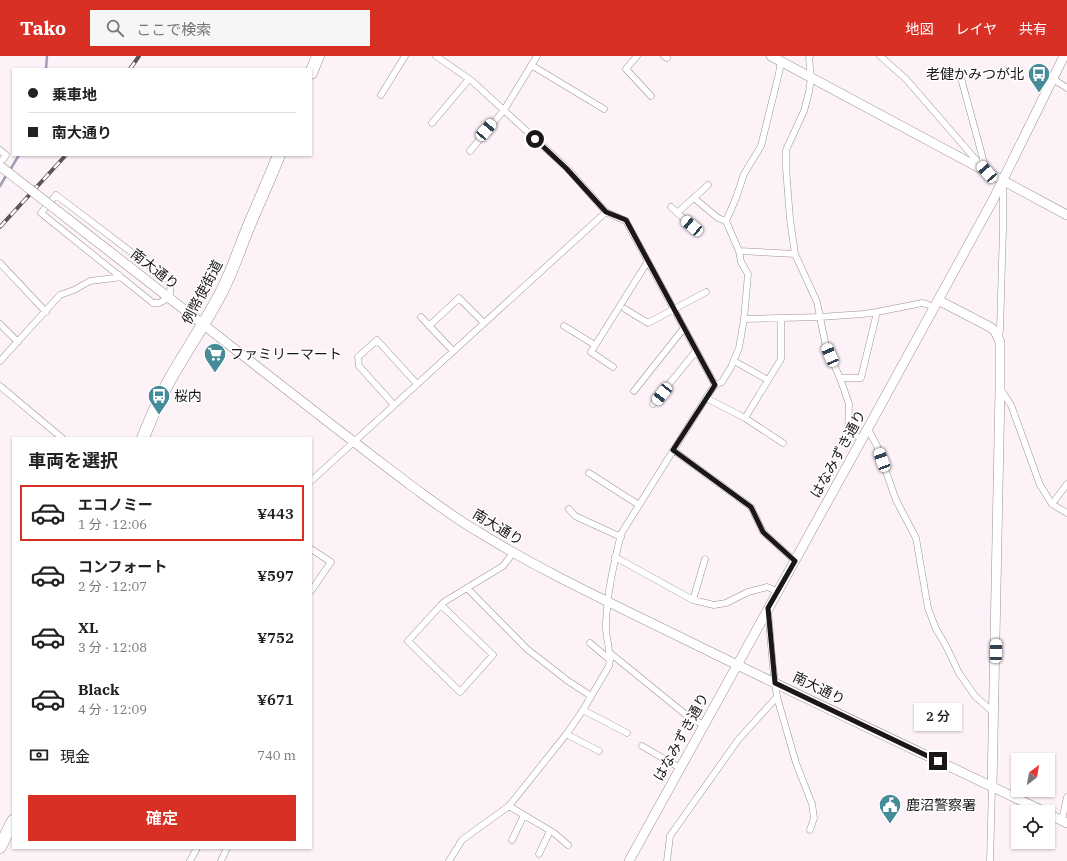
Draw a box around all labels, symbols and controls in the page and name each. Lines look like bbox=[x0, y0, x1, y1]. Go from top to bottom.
search box bbox=[90, 10, 370, 46]
text: Tako bbox=[20, 16, 66, 40]
icon: search bbox=[104, 17, 126, 39]
text: ここで検索 bbox=[136, 20, 211, 39]
text: 地図 bbox=[905, 20, 933, 38]
text: レイヤ bbox=[955, 20, 997, 38]
text: 共有 bbox=[1019, 20, 1047, 38]
bus stop icon: 老健かみつが北 bbox=[1026, 61, 1052, 94]
place label: 老健かみつが北 bbox=[926, 65, 1024, 83]
text: 乗車地 bbox=[52, 85, 97, 104]
car bbox=[474, 117, 498, 143]
text: 南大通り bbox=[52, 123, 112, 142]
route start bbox=[526, 130, 544, 148]
car bbox=[975, 159, 999, 185]
car bbox=[679, 214, 705, 238]
street label: 南大通り bbox=[127, 245, 183, 293]
street label: 例幣使街道 bbox=[178, 257, 226, 327]
supermarket icon: ファミリーマート bbox=[202, 341, 228, 374]
car bbox=[820, 342, 840, 368]
place label: ファミリーマート bbox=[230, 345, 342, 363]
car bbox=[650, 381, 674, 407]
bus stop icon: 桜内 bbox=[146, 383, 172, 416]
place label: 桜内 bbox=[174, 387, 202, 405]
street label: はなみずき通り bbox=[806, 407, 870, 501]
car bbox=[872, 447, 892, 473]
text: 車両を選択 bbox=[28, 449, 118, 472]
icon: car bbox=[30, 495, 66, 531]
text: エコノミー bbox=[78, 495, 153, 514]
text: ¥443 bbox=[257, 504, 294, 523]
street label: 南大通り bbox=[469, 505, 527, 549]
text: 1 分 · 12:06 bbox=[78, 516, 147, 533]
icon: car bbox=[30, 557, 66, 593]
text: コンフォート bbox=[78, 557, 168, 576]
text: ¥597 bbox=[257, 566, 294, 585]
text: 2 分 · 12:07 bbox=[78, 578, 147, 595]
text: XL bbox=[78, 618, 98, 637]
icon: car bbox=[30, 619, 66, 655]
text: ¥752 bbox=[257, 628, 294, 647]
text: 3 分 · 12:08 bbox=[78, 639, 147, 656]
car bbox=[990, 639, 1002, 663]
street label: 南大通り bbox=[790, 668, 848, 708]
text: Black bbox=[78, 680, 119, 699]
icon: car bbox=[30, 681, 66, 717]
text: ¥671 bbox=[257, 690, 294, 709]
street label: はなみずき通り bbox=[649, 690, 713, 784]
text: 4 分 · 12:09 bbox=[78, 701, 147, 718]
callout: 2 分 bbox=[914, 703, 962, 731]
text: 2 分 bbox=[926, 708, 950, 725]
icon: cash bbox=[28, 744, 50, 766]
text: 現金 bbox=[60, 747, 90, 766]
text: 740 m bbox=[257, 747, 296, 764]
route end bbox=[929, 752, 947, 770]
north arrow bbox=[1011, 753, 1055, 797]
map controls bbox=[1011, 753, 1055, 849]
public building icon: 鹿沼警察署 bbox=[877, 792, 903, 825]
button: 確定 bbox=[28, 795, 296, 841]
place label: 鹿沼警察署 bbox=[906, 796, 976, 814]
button: locate bbox=[1011, 805, 1055, 849]

